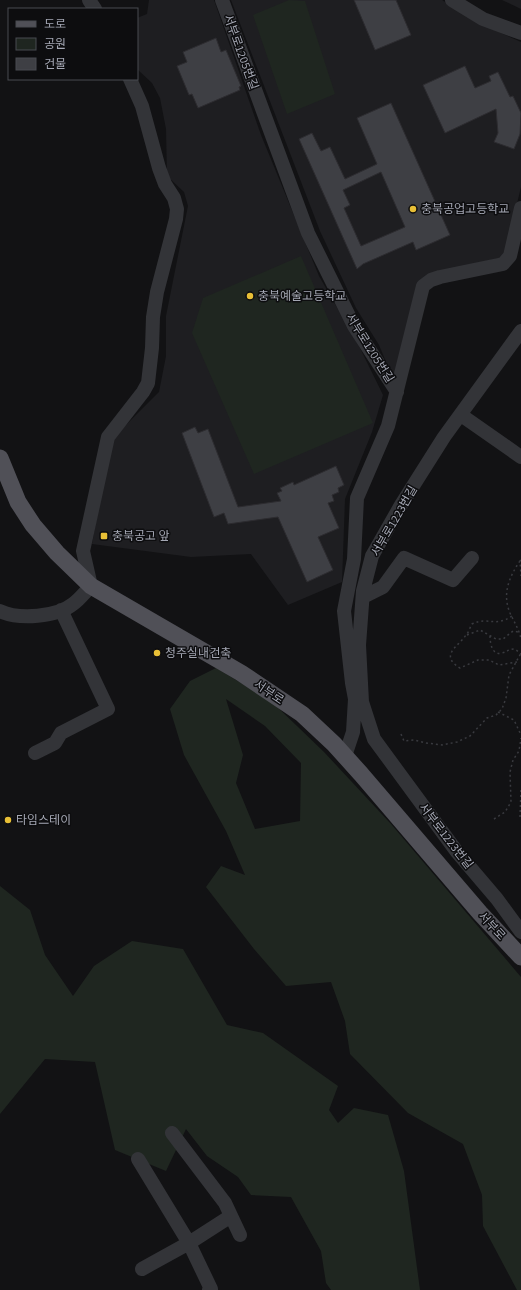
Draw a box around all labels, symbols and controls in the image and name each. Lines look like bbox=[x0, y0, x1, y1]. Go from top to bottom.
legend bbox=[8, 8, 138, 80]
street label: 서부로1205번길 bbox=[219, 12, 262, 92]
text: 도로 bbox=[44, 16, 66, 33]
text: 공원 bbox=[44, 36, 66, 53]
text: 건물 bbox=[44, 56, 66, 73]
place label: 충북공업고등학교 bbox=[421, 201, 509, 218]
marker: 충북공업고등학교 bbox=[408, 204, 418, 214]
place label: 충북예술고등학교 bbox=[258, 288, 346, 305]
marker: 충북예술고등학교 bbox=[245, 291, 255, 301]
street label: 서부로1205번길 bbox=[341, 310, 398, 386]
street label: 서부로1223번길 bbox=[367, 483, 422, 560]
place label: 충북공고 앞 bbox=[112, 528, 170, 545]
marker: 충북공고 앞 bbox=[99, 531, 109, 541]
place label: 청주실내건축 bbox=[165, 645, 231, 662]
marker: 청주실내건축 bbox=[152, 648, 162, 658]
street label: 서부로 bbox=[250, 676, 287, 709]
street label: 서부로1223번길 bbox=[415, 800, 477, 873]
place label: 타임스테이 bbox=[16, 812, 71, 829]
marker: 타임스테이 bbox=[3, 815, 13, 825]
street label: 서부로 bbox=[474, 908, 509, 944]

